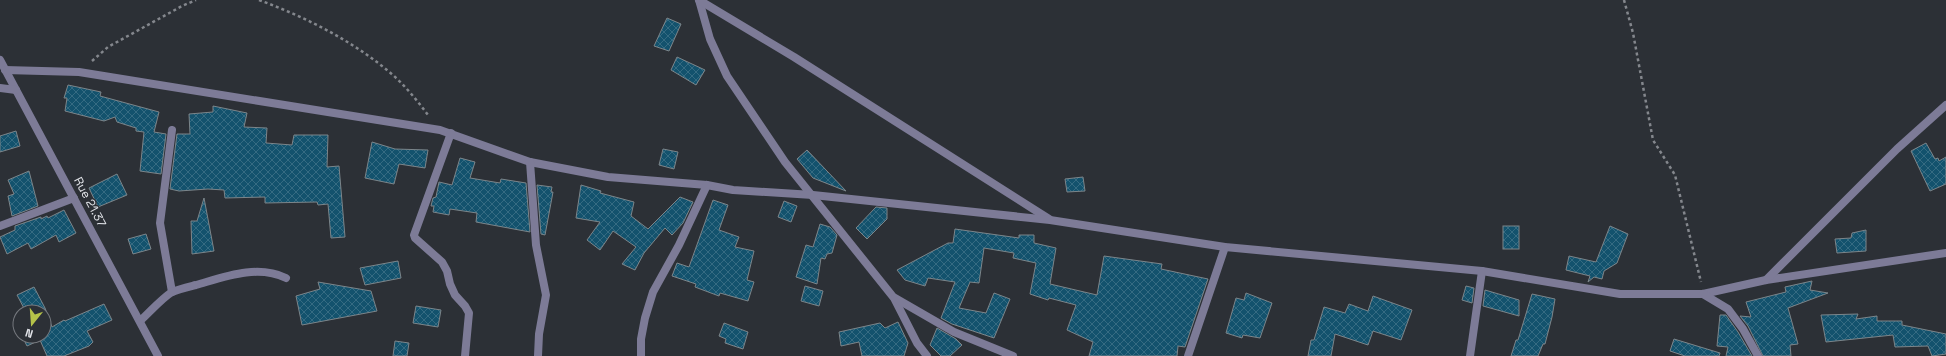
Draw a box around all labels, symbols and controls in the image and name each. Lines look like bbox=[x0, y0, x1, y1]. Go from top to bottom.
street label: Rue 21.37 bbox=[70, 174, 110, 230]
north arrow bbox=[12, 304, 52, 344]
text: N bbox=[24, 326, 35, 341]

